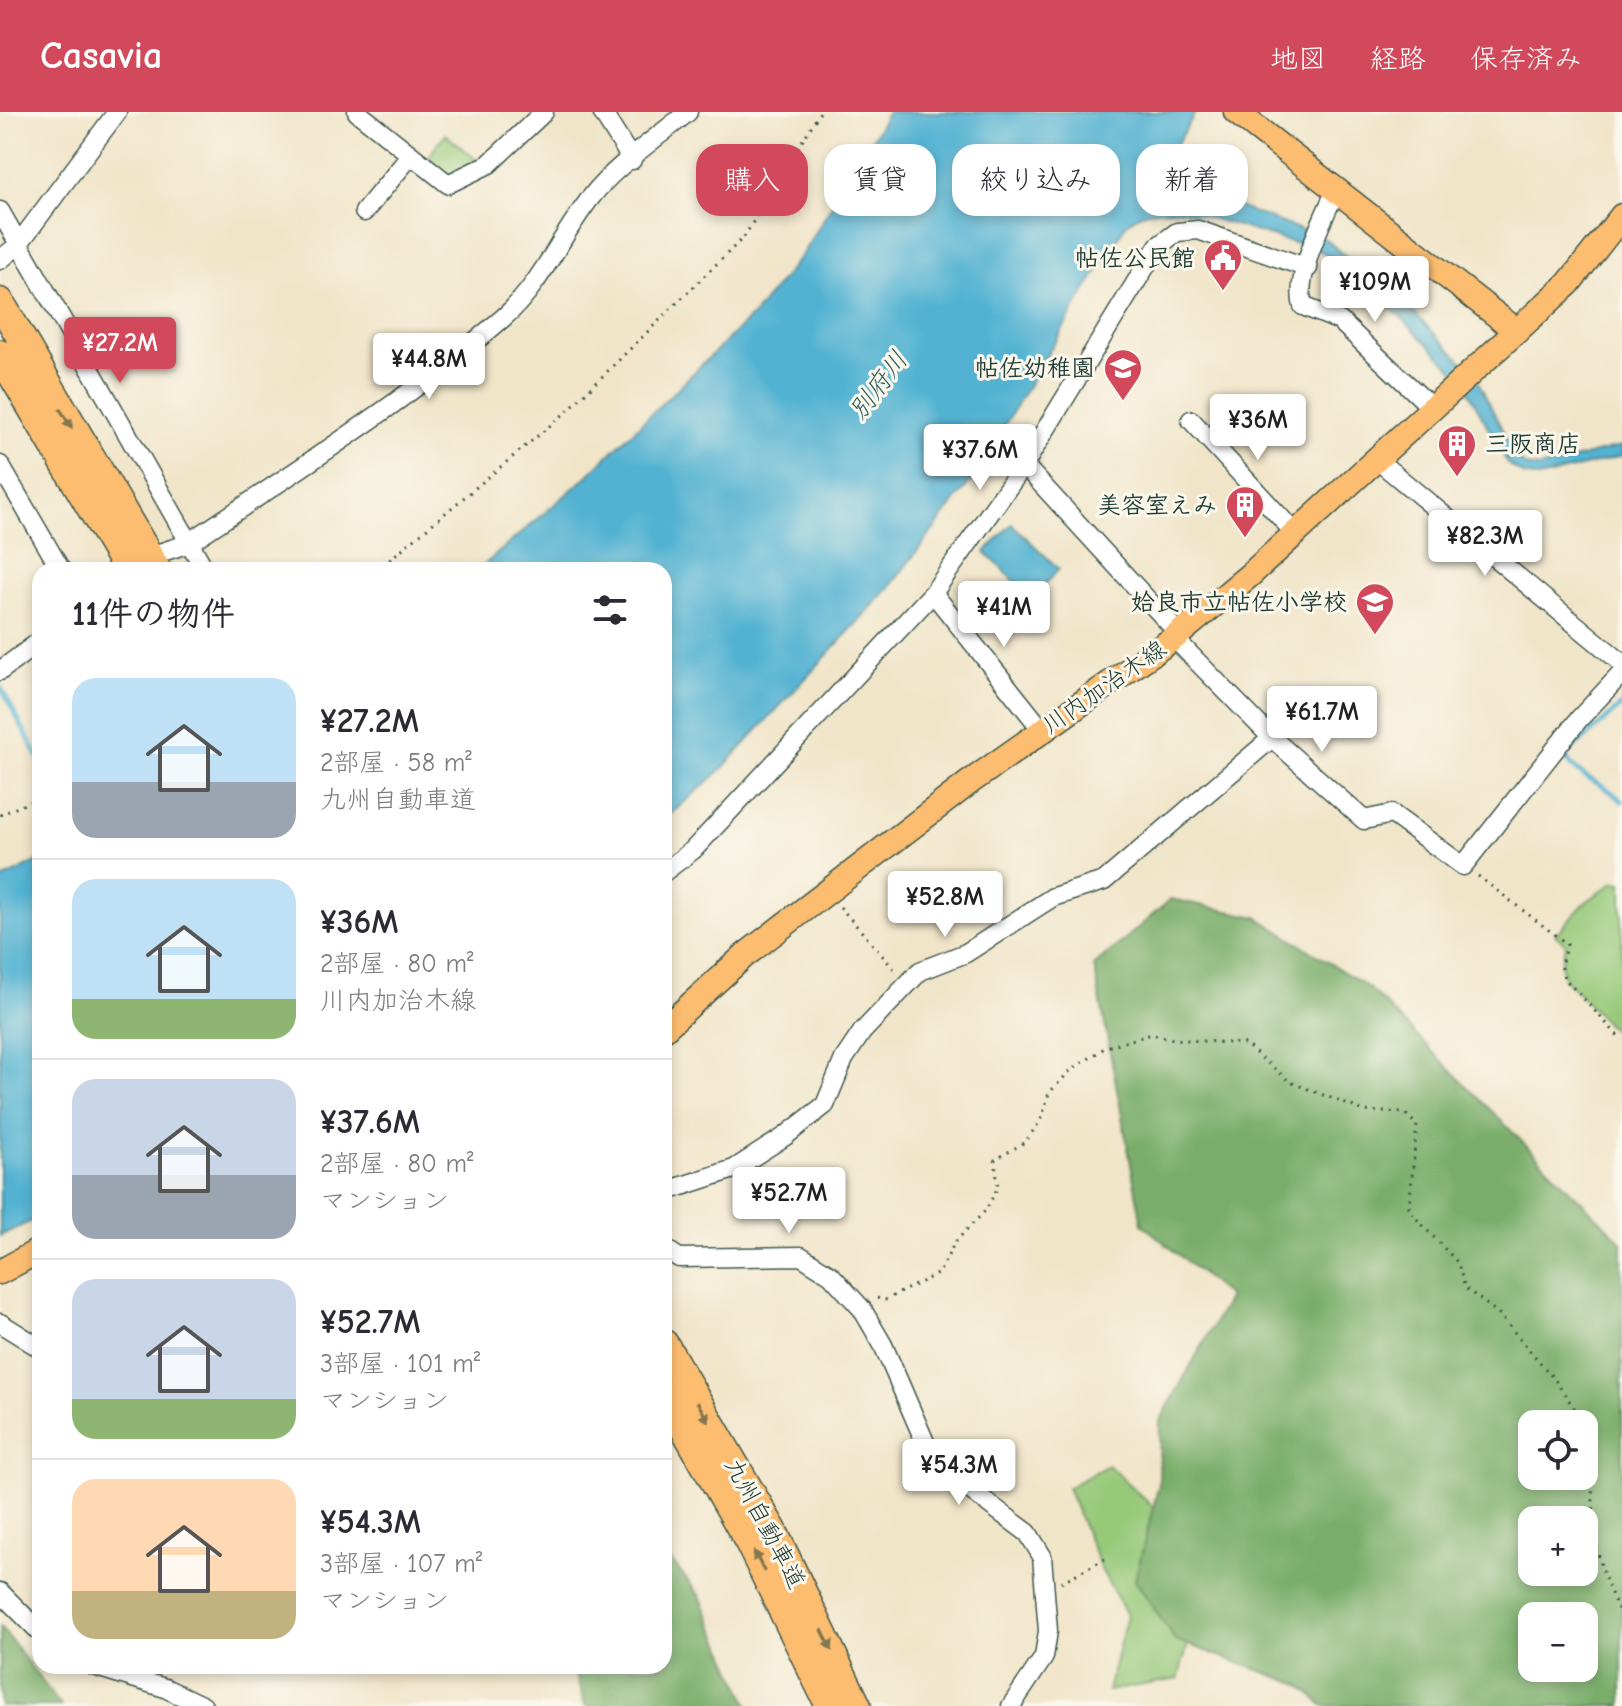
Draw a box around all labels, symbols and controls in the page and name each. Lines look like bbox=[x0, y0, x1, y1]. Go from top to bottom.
text: Casavia bbox=[40, 34, 162, 78]
text: 地図 bbox=[1270, 43, 1326, 75]
text: 経路 bbox=[1370, 43, 1426, 75]
text: 保存済み bbox=[1470, 43, 1582, 75]
chip: 購入 bbox=[696, 144, 808, 216]
chip: 賃貸 bbox=[824, 144, 936, 216]
chip: 絞り込み bbox=[952, 144, 1120, 216]
chip: 新着 bbox=[1136, 144, 1248, 216]
public building icon: 帖佐公民館 bbox=[1202, 237, 1244, 292]
place label: 帖佐公民館 bbox=[1075, 244, 1195, 272]
pin: ¥109M bbox=[1319, 256, 1431, 324]
text: ¥109M bbox=[1339, 267, 1411, 297]
pin: ¥27.2M bbox=[55, 317, 185, 385]
text: ¥27.2M bbox=[82, 328, 158, 358]
pin: ¥44.8M bbox=[364, 333, 494, 401]
text: ¥44.8M bbox=[391, 344, 467, 374]
water label: 別府川 bbox=[843, 345, 914, 426]
school or university icon: 帖佐幼稚園 bbox=[1102, 347, 1144, 402]
place label: 帖佐幼稚園 bbox=[975, 354, 1095, 382]
pin: ¥36M bbox=[1211, 394, 1305, 462]
text: ¥36M bbox=[1228, 405, 1288, 435]
one-way arrow bbox=[59, 408, 73, 430]
building icon: 三阪商店 bbox=[1436, 423, 1478, 478]
pin: ¥37.6M bbox=[915, 424, 1045, 492]
place label: 三阪商店 bbox=[1485, 430, 1581, 458]
text: ¥37.6M bbox=[942, 435, 1018, 465]
building icon: 美容室えみ bbox=[1224, 484, 1266, 539]
place label: 美容室えみ bbox=[1097, 491, 1217, 519]
pin: ¥82.3M bbox=[1420, 510, 1550, 578]
text: ¥82.3M bbox=[1446, 521, 1524, 551]
pin: ¥41M bbox=[957, 581, 1051, 649]
school or university icon: 姶良市立帖佐小学校 bbox=[1354, 581, 1396, 636]
icon: filters bbox=[588, 588, 632, 632]
place label: 姶良市立帖佐小学校 bbox=[1131, 588, 1347, 616]
text: ¥41M bbox=[976, 592, 1032, 622]
text: 11件の物件 bbox=[72, 594, 235, 634]
street label: 川内加治木線 bbox=[1037, 634, 1171, 740]
pin: ¥61.7M bbox=[1257, 686, 1387, 754]
text: ¥61.7M bbox=[1285, 697, 1359, 727]
text: ¥27.2M bbox=[320, 701, 419, 741]
icon: home bbox=[136, 710, 232, 806]
text: 2部屋 · 58 m² bbox=[320, 748, 472, 778]
text: 九州自動車道 bbox=[320, 785, 476, 815]
pin: ¥52.8M bbox=[880, 871, 1010, 939]
text: ¥52.8M bbox=[906, 882, 984, 912]
text: ¥36M bbox=[320, 902, 399, 942]
icon: home bbox=[136, 911, 232, 1007]
text: 2部屋 · 80 m² bbox=[320, 949, 473, 979]
text: 川内加治木線 bbox=[320, 986, 476, 1016]
text: ¥37.6M bbox=[320, 1102, 420, 1142]
icon: home bbox=[136, 1111, 232, 1207]
text: 2部屋 · 80 m² bbox=[320, 1149, 473, 1179]
pin: ¥52.7M bbox=[724, 1167, 854, 1235]
text: ¥52.7M bbox=[751, 1178, 827, 1208]
text: マンション bbox=[320, 1186, 449, 1216]
text: ¥52.7M bbox=[320, 1302, 421, 1342]
icon: home bbox=[136, 1311, 232, 1407]
text: 3部屋 · 101 m² bbox=[320, 1349, 480, 1379]
text: マンション bbox=[320, 1386, 449, 1416]
one-way arrow bbox=[696, 1400, 710, 1423]
map controls bbox=[1518, 1410, 1598, 1682]
button: locate bbox=[1518, 1410, 1598, 1490]
pin: ¥54.3M bbox=[894, 1439, 1024, 1507]
text: ¥54.3M bbox=[920, 1450, 998, 1480]
street label: 九州自動車道 bbox=[719, 1453, 811, 1593]
text: ¥54.3M bbox=[320, 1502, 421, 1542]
button: + bbox=[1518, 1506, 1598, 1586]
icon: home bbox=[136, 1511, 232, 1607]
text: 3部屋 · 107 m² bbox=[320, 1549, 482, 1579]
one-way arrow bbox=[752, 1549, 765, 1572]
text: マンション bbox=[320, 1586, 449, 1616]
button: − bbox=[1518, 1602, 1598, 1682]
one-way arrow bbox=[820, 1629, 833, 1652]

